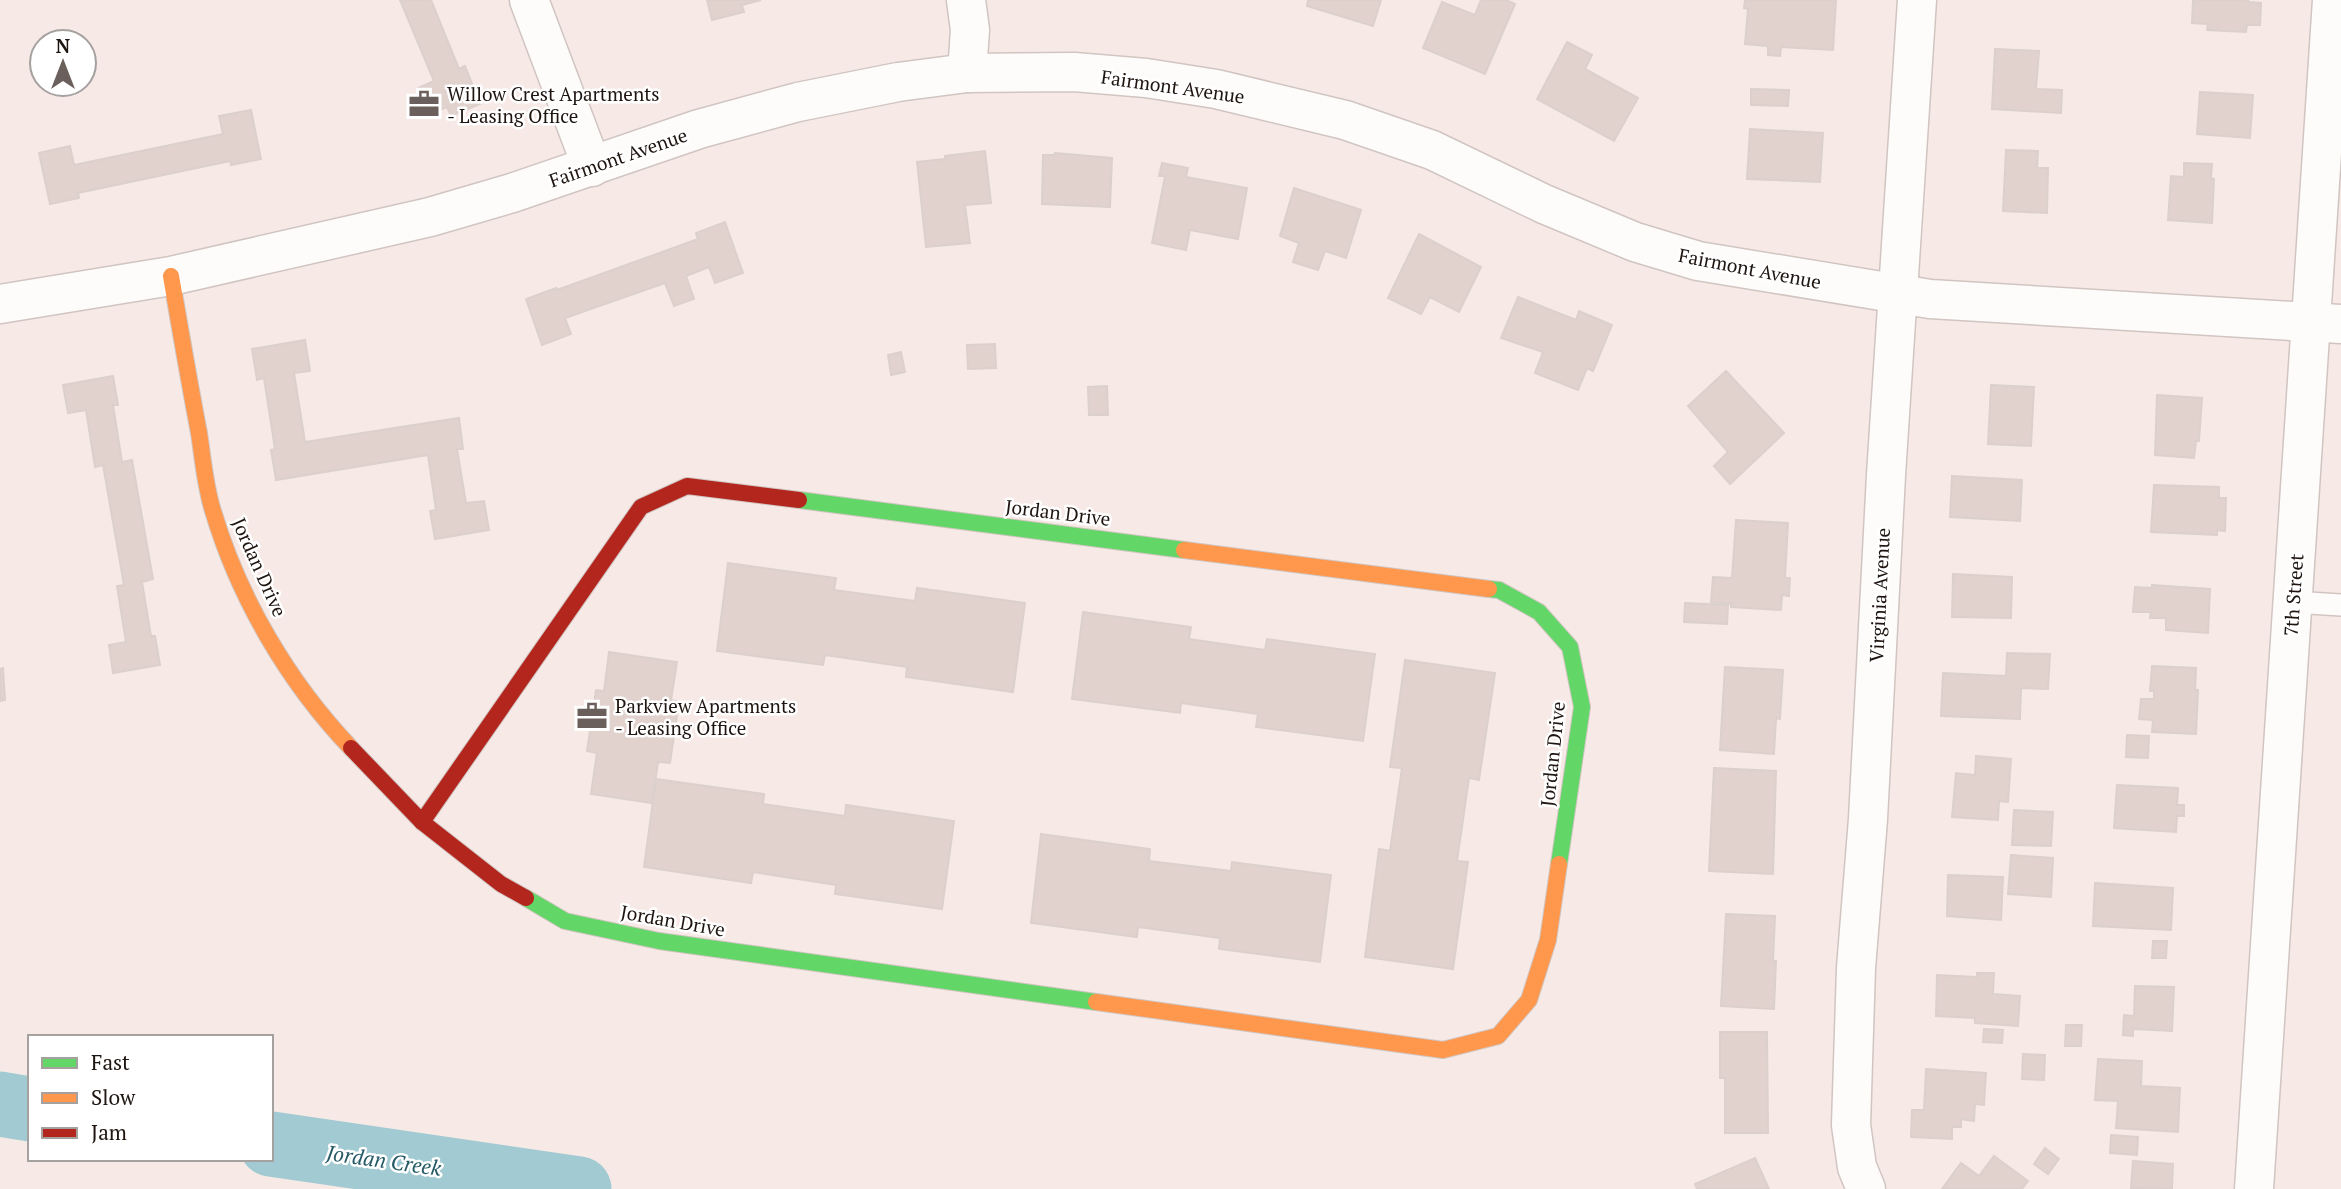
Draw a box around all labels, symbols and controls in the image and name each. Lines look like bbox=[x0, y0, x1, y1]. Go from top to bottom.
north arrow bbox=[28, 28, 98, 98]
text: N bbox=[56, 33, 71, 58]
street label: Fairmont Avenue bbox=[1100, 64, 1246, 108]
place label: Willow Crest Apartments - Leasing Office bbox=[447, 81, 659, 128]
office icon: Willow Crest Apartments - Leasing Office bbox=[407, 87, 441, 121]
street label: Fairmont Avenue bbox=[546, 122, 690, 192]
street label: Fairmont Avenue bbox=[1677, 242, 1823, 294]
street label: Jordan Drive bbox=[1004, 493, 1112, 531]
street label: Jordan Drive bbox=[227, 514, 293, 620]
street label: Virginia Avenue bbox=[1863, 527, 1895, 663]
street label: 7th Street bbox=[2278, 553, 2308, 637]
place label: Parkview Apartments - Leasing Office bbox=[615, 693, 796, 740]
office icon: Parkview Apartments - Leasing Office bbox=[575, 699, 609, 733]
street label: Jordan Drive bbox=[1534, 700, 1570, 808]
street label: Jordan Drive bbox=[619, 899, 727, 941]
legend bbox=[28, 1035, 273, 1161]
text: Fast bbox=[91, 1048, 130, 1076]
text: Slow bbox=[91, 1083, 136, 1111]
text: Jam bbox=[91, 1118, 127, 1146]
water label: Jordan Creek bbox=[324, 1138, 444, 1182]

